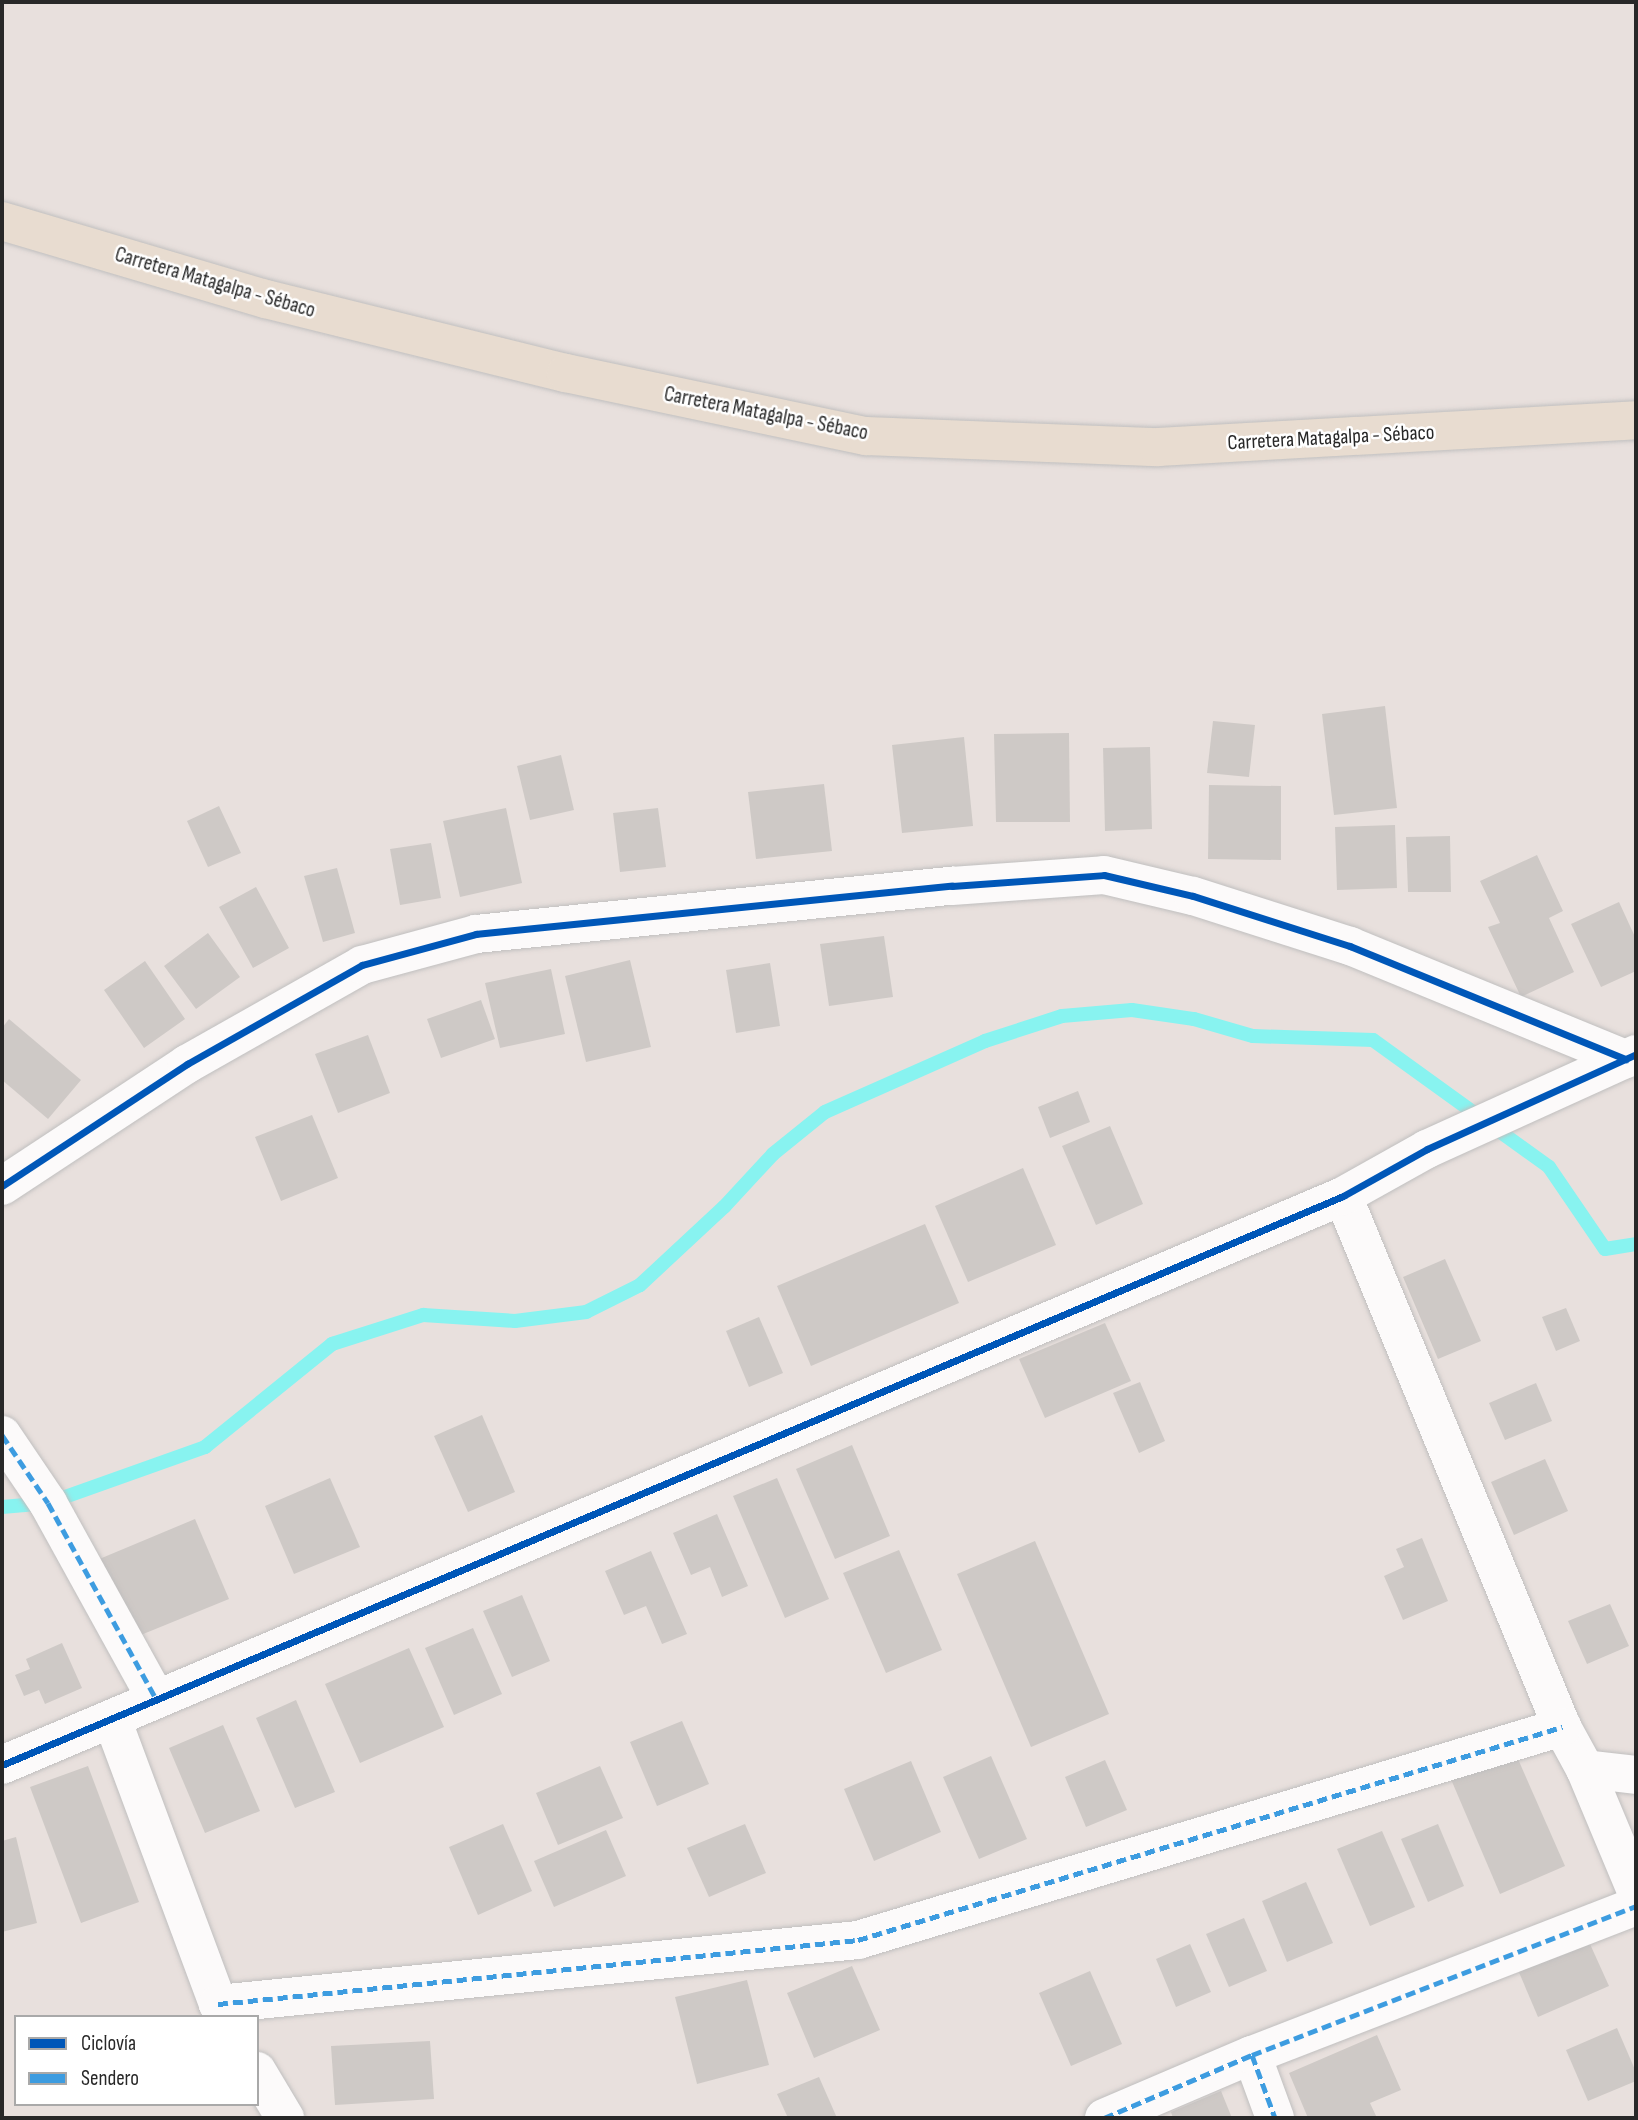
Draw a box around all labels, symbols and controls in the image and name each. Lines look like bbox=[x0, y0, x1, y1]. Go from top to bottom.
street label: Carretera Matagalpa - Sébaco bbox=[112, 242, 318, 324]
street label: Carretera Matagalpa - Sébaco bbox=[662, 382, 870, 446]
street label: Carretera Matagalpa - Sébaco bbox=[1227, 420, 1435, 456]
legend bbox=[14, 2015, 259, 2106]
text: Ciclovía bbox=[81, 2031, 136, 2056]
text: Sendero bbox=[81, 2066, 139, 2091]

